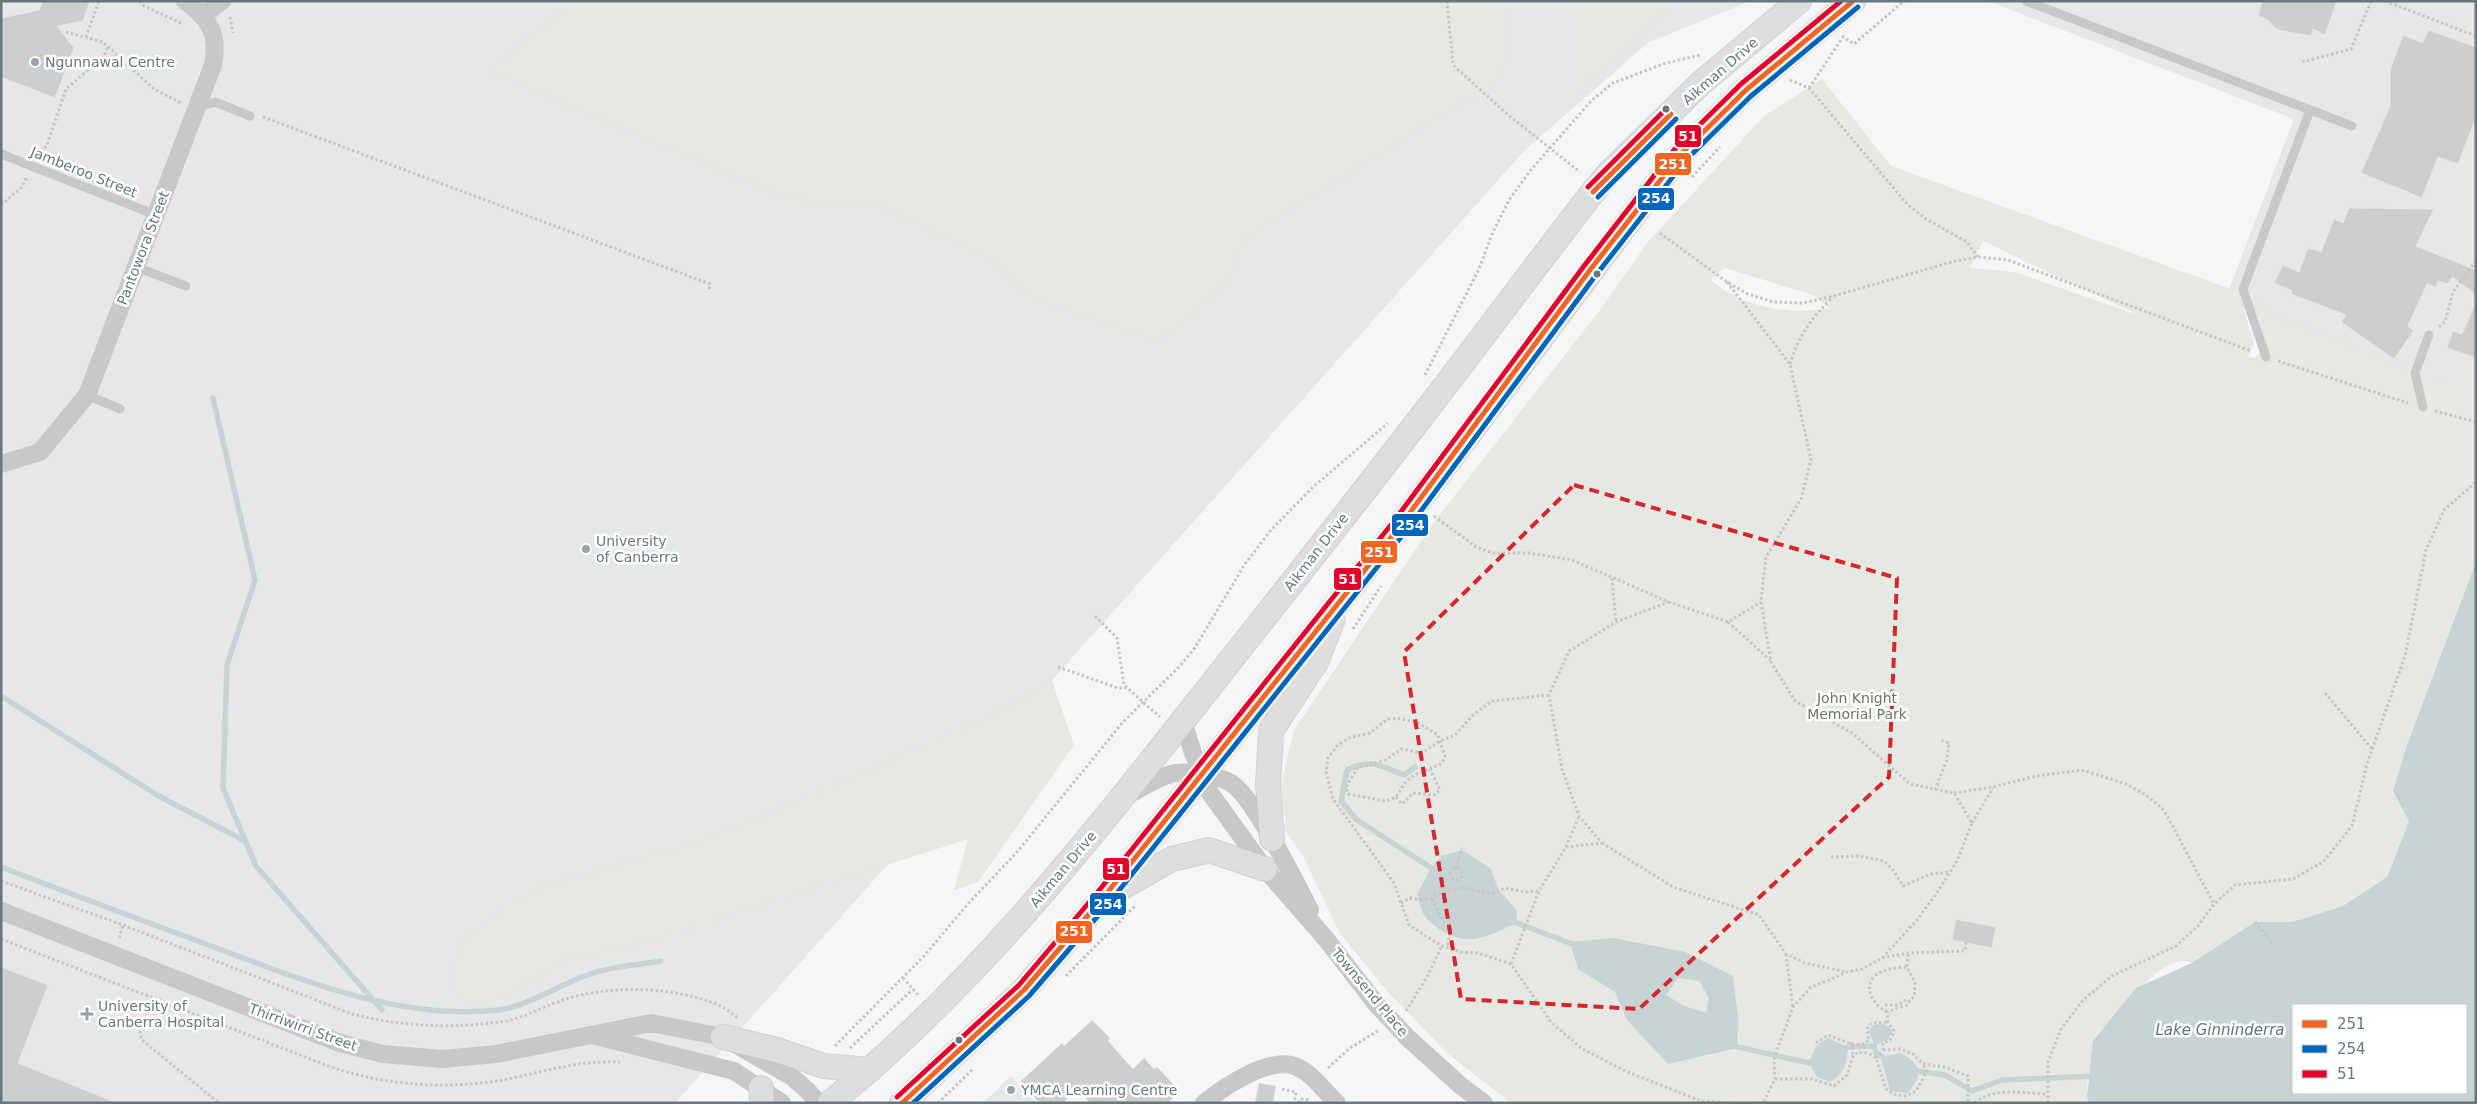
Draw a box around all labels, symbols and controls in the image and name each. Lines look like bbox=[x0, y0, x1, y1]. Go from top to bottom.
street label: Aikman Drive bbox=[1679, 34, 1761, 108]
place label: Ngunnawal Centre bbox=[45, 54, 175, 70]
marker: Ngunnawal Centre bbox=[29, 56, 41, 68]
unlabelled marker bbox=[1661, 104, 1671, 114]
line badge: 51 bbox=[1674, 124, 1702, 148]
text: 51 bbox=[1678, 128, 1698, 144]
street label: Jamberoo Street bbox=[27, 143, 140, 201]
line badge: 251 bbox=[1654, 152, 1692, 176]
text: 251 bbox=[1658, 156, 1688, 172]
line badge: 254 bbox=[1637, 187, 1675, 211]
street label: Pantowora Street bbox=[114, 188, 172, 307]
text: 254 bbox=[1641, 190, 1671, 206]
unlabelled marker bbox=[1592, 269, 1602, 279]
street label: Aikman Drive bbox=[1281, 510, 1351, 594]
line badge: 254 bbox=[1391, 513, 1429, 537]
text: 254 bbox=[1395, 517, 1425, 533]
place label: University of Canberra bbox=[596, 533, 679, 565]
line badge: 251 bbox=[1360, 540, 1398, 564]
marker: University of Canberra bbox=[580, 543, 592, 555]
text: 251 bbox=[1364, 544, 1394, 560]
line badge: 51 bbox=[1333, 567, 1362, 591]
text: 51 bbox=[1338, 571, 1358, 587]
park label: John Knight Memorial Park bbox=[1807, 690, 1908, 722]
street label: Aikman Drive bbox=[1027, 828, 1099, 910]
line badge: 51 bbox=[1102, 857, 1130, 881]
text: 51 bbox=[1106, 861, 1126, 877]
line badge: 254 bbox=[1089, 892, 1127, 916]
text: 254 bbox=[1093, 896, 1123, 912]
line badge: 251 bbox=[1055, 920, 1093, 944]
text: 251 bbox=[1059, 923, 1089, 939]
street label: Townsend Place bbox=[1328, 944, 1412, 1039]
place label: University of Canberra Hospital bbox=[98, 998, 224, 1030]
street label: Thirriwirri Street bbox=[246, 1000, 360, 1054]
legend bbox=[2292, 1004, 2467, 1094]
marker: University of Canberra Hospital bbox=[80, 1007, 94, 1021]
text: 251 bbox=[2337, 1015, 2366, 1033]
water label: Lake Ginninderra bbox=[2156, 1021, 2285, 1039]
unlabelled marker bbox=[954, 1035, 964, 1045]
text: 254 bbox=[2337, 1040, 2366, 1058]
text: 51 bbox=[2337, 1065, 2356, 1083]
place label: YMCA Learning Centre bbox=[1020, 1082, 1177, 1098]
marker: YMCA Learning Centre bbox=[1005, 1084, 1017, 1096]

